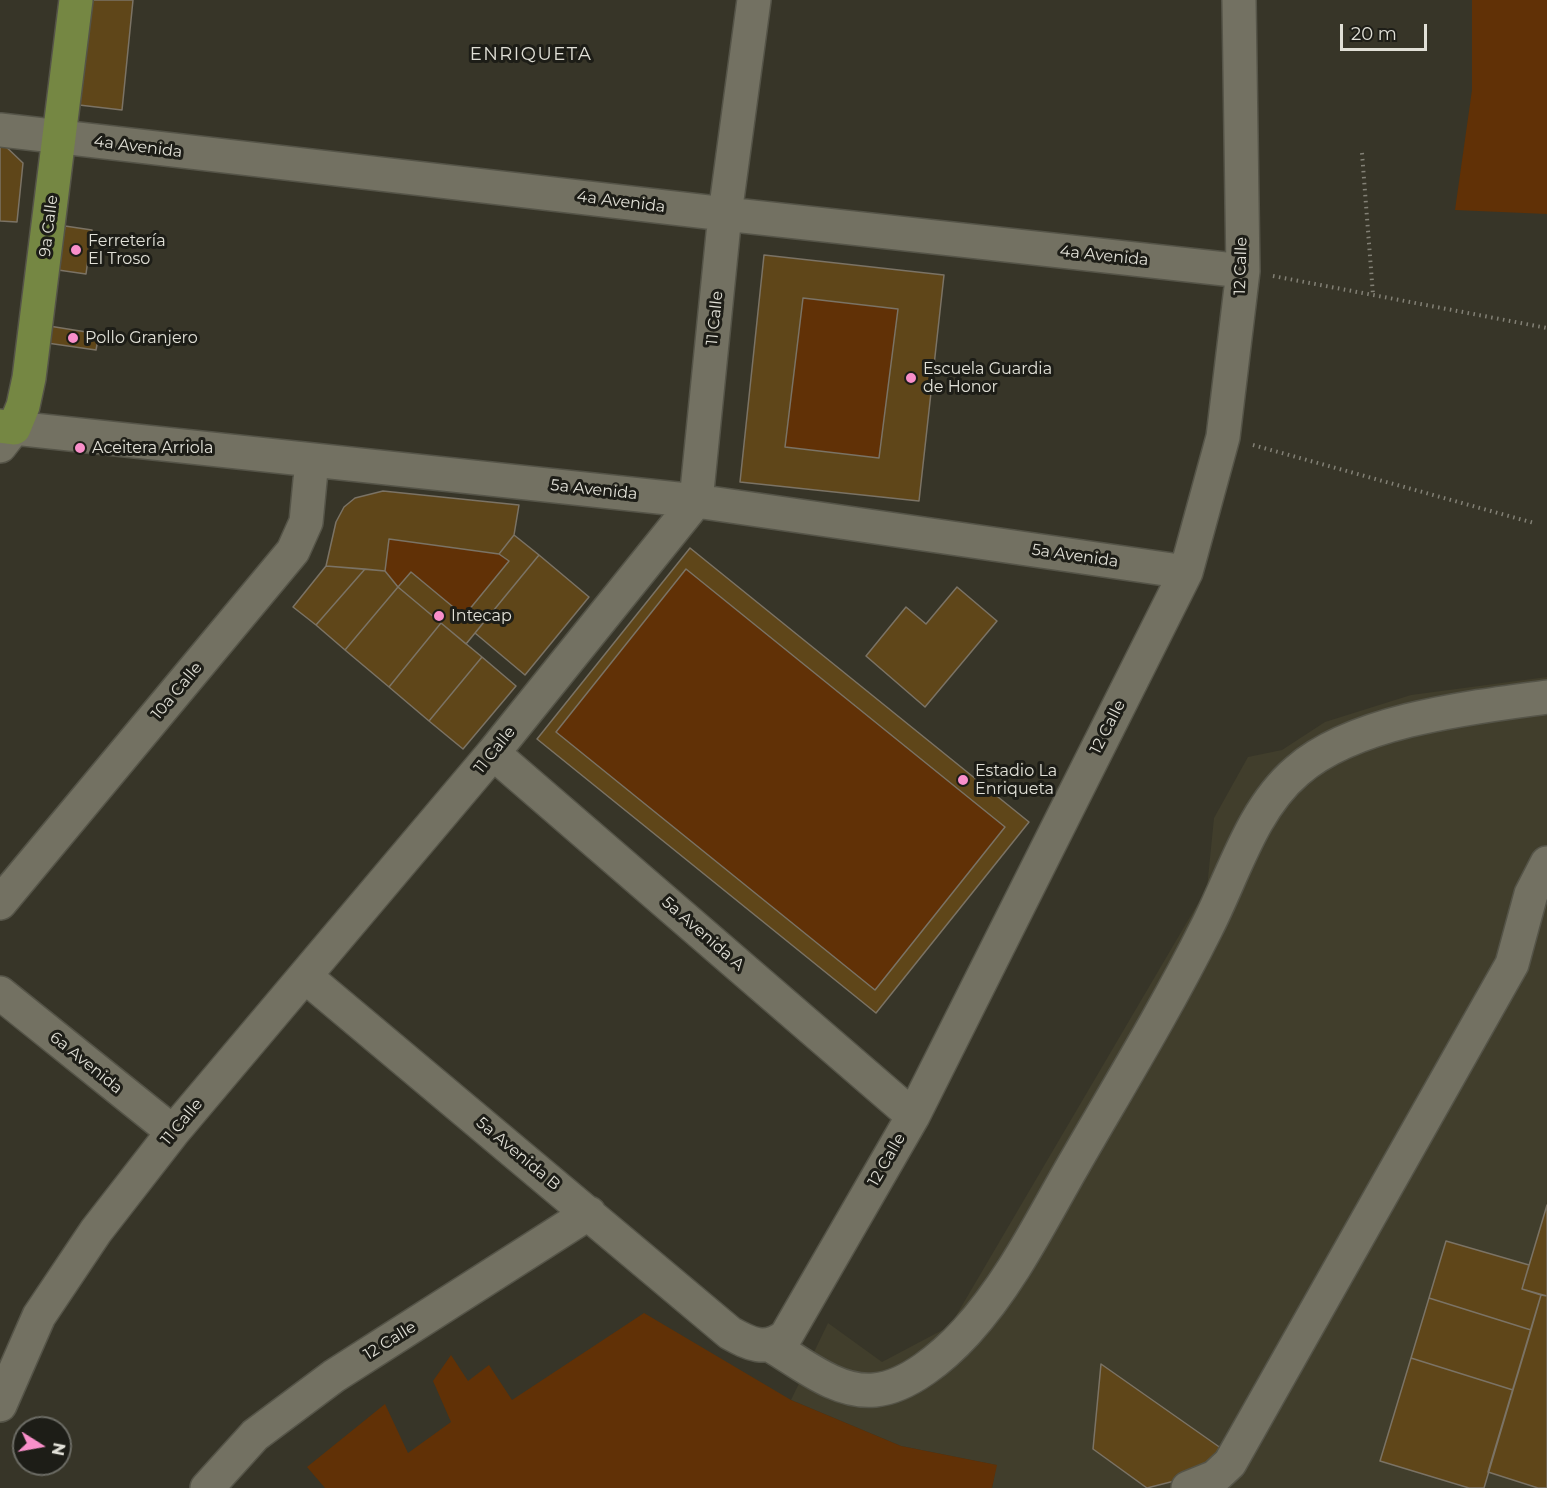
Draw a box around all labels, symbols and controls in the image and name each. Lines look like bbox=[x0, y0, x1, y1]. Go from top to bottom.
scale bar bbox=[1343, 12, 1430, 50]
text: 20 m bbox=[1351, 23, 1397, 45]
district label: ENRIQUETA bbox=[470, 44, 592, 66]
street label: 4a Avenida bbox=[93, 132, 183, 162]
street label: 4a Avenida bbox=[576, 187, 666, 217]
street label: 9a Calle bbox=[36, 194, 62, 258]
place label: Ferretería El Troso bbox=[88, 231, 166, 269]
street label: 12 Calle bbox=[1230, 237, 1252, 295]
street label: 4a Avenida bbox=[1059, 242, 1149, 270]
marker: Ferretería El Troso bbox=[69, 243, 83, 257]
street label: 11 Calle bbox=[703, 290, 727, 346]
place label: Pollo Granjero bbox=[85, 328, 198, 348]
marker: Pollo Granjero bbox=[66, 331, 80, 345]
place label: Escuela Guardia de Honor bbox=[923, 359, 1052, 397]
marker: Escuela Guardia de Honor bbox=[904, 371, 918, 385]
place label: Aceitera Arriola bbox=[92, 438, 213, 458]
marker: Aceitera Arriola bbox=[73, 441, 87, 455]
street label: 5a Avenida bbox=[550, 476, 638, 504]
street label: 5a Avenida bbox=[1030, 540, 1120, 572]
place label: Intecap bbox=[451, 606, 512, 626]
marker: Intecap bbox=[432, 609, 446, 623]
street label: 10a Calle bbox=[147, 658, 207, 724]
street label: 12 Calle bbox=[1086, 697, 1130, 757]
street label: 11 Calle bbox=[470, 723, 520, 777]
place label: Estadio La Enriqueta bbox=[975, 761, 1057, 799]
marker: Estadio La Enriqueta bbox=[956, 773, 970, 787]
street label: 5a Avenida A bbox=[658, 893, 748, 975]
street label: 6a Avenida bbox=[46, 1028, 126, 1098]
street label: 11 Calle bbox=[157, 1095, 207, 1149]
street label: 5a Avenida B bbox=[472, 1113, 564, 1195]
street label: 12 Calle bbox=[864, 1130, 910, 1190]
street label: 12 Calle bbox=[360, 1317, 420, 1365]
north arrow bbox=[12, 1416, 72, 1476]
text: N bbox=[48, 1441, 69, 1457]

